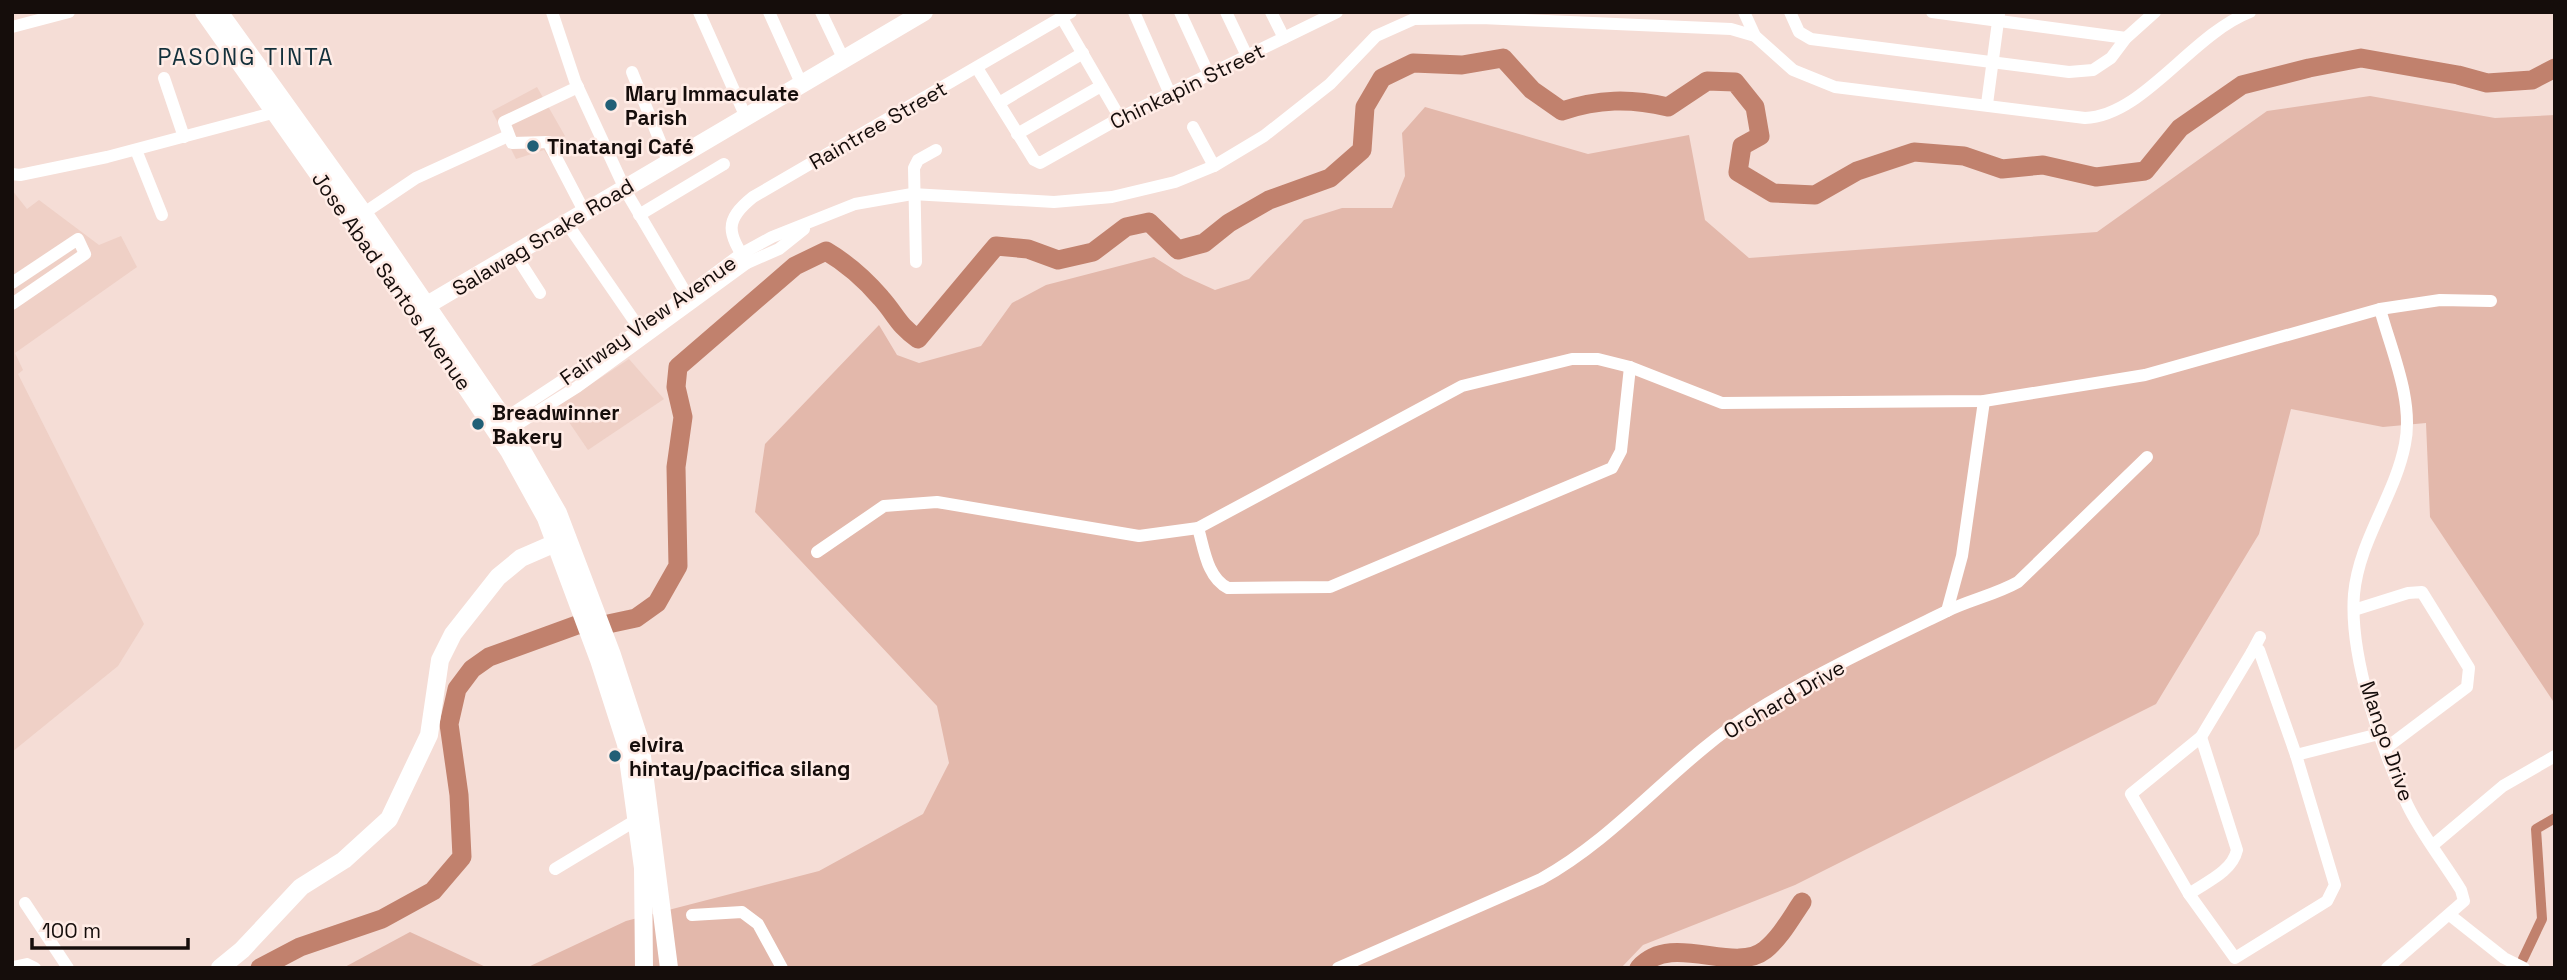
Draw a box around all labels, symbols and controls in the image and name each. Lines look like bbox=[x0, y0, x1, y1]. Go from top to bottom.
street label: Chinkapin Street bbox=[1105, 37, 1269, 135]
district label: PASONG TINTA bbox=[158, 42, 334, 72]
street label: Raintree Street bbox=[804, 75, 952, 175]
place label: Mary Immaculate Parish bbox=[625, 80, 799, 131]
marker: Mary Immaculate Parish bbox=[603, 97, 619, 113]
place label: Tinatangi Café bbox=[547, 133, 694, 160]
marker: Tinatangi Café bbox=[525, 138, 541, 154]
street label: Jose Abad Santos Avenue bbox=[306, 166, 478, 396]
street label: Salawag Snake Road bbox=[447, 172, 639, 302]
street label: Fairway View Avenue bbox=[555, 249, 741, 391]
place label: Breadwinner Bakery bbox=[492, 399, 620, 450]
marker: Breadwinner Bakery bbox=[470, 416, 486, 432]
street label: Orchard Drive bbox=[1718, 653, 1850, 745]
street label: Mango Drive bbox=[2354, 677, 2420, 805]
place label: elvira hintay/pacifica silang bbox=[629, 731, 850, 782]
marker: elvira hintay/pacifica silang bbox=[607, 748, 623, 764]
scale bar bbox=[32, 906, 187, 950]
text: 100 m bbox=[42, 917, 101, 944]

